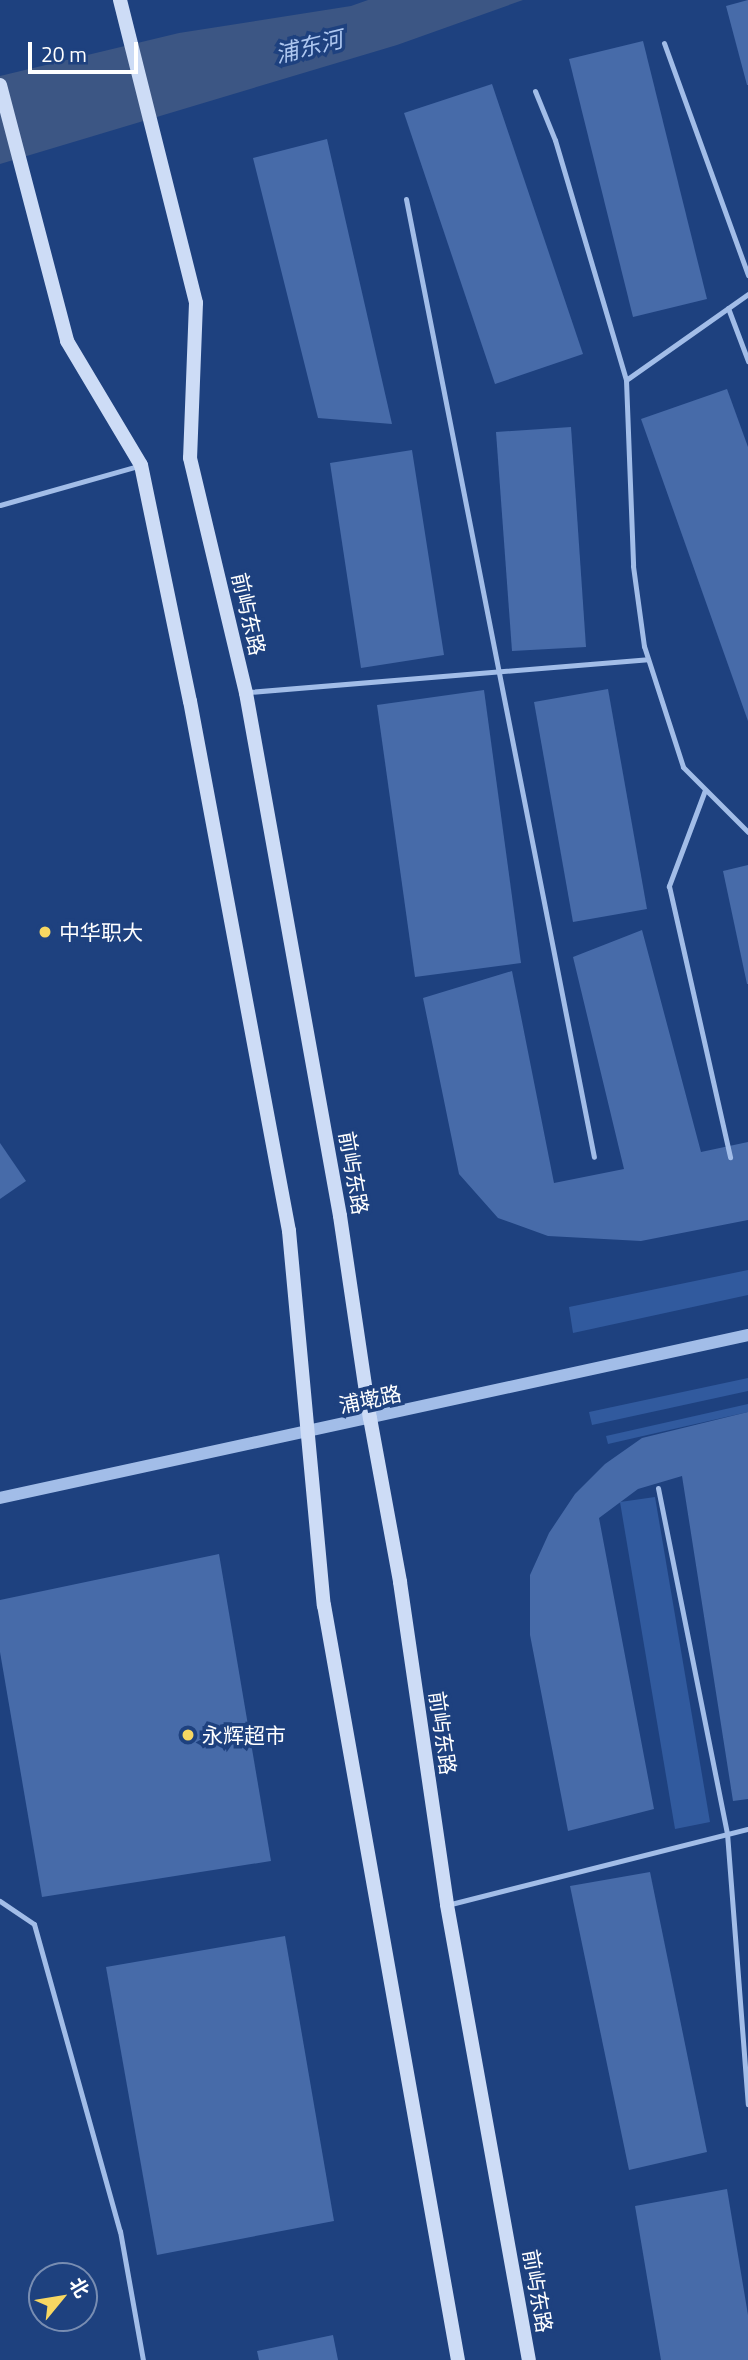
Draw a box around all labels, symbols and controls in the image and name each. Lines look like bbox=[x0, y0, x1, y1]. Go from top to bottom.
water label: 浦东河 bbox=[272, 25, 346, 69]
scale bar bbox=[32, 28, 142, 72]
text: 20 m bbox=[41, 38, 87, 70]
street label: 前屿东路 bbox=[227, 570, 271, 658]
place label: 中华职大 bbox=[59, 919, 143, 945]
marker: 中华职大 bbox=[37, 924, 53, 940]
street label: 前屿东路 bbox=[334, 1129, 374, 1217]
street label: 浦墘路 bbox=[337, 1380, 403, 1418]
street label: 前屿东路 bbox=[425, 1690, 461, 1776]
place label: 永辉超市 bbox=[202, 1722, 286, 1748]
marker: 永辉超市 bbox=[180, 1727, 196, 1743]
street label: 前屿东路 bbox=[518, 2247, 558, 2335]
north arrow bbox=[28, 2262, 98, 2332]
text: 北 bbox=[63, 2272, 97, 2303]

